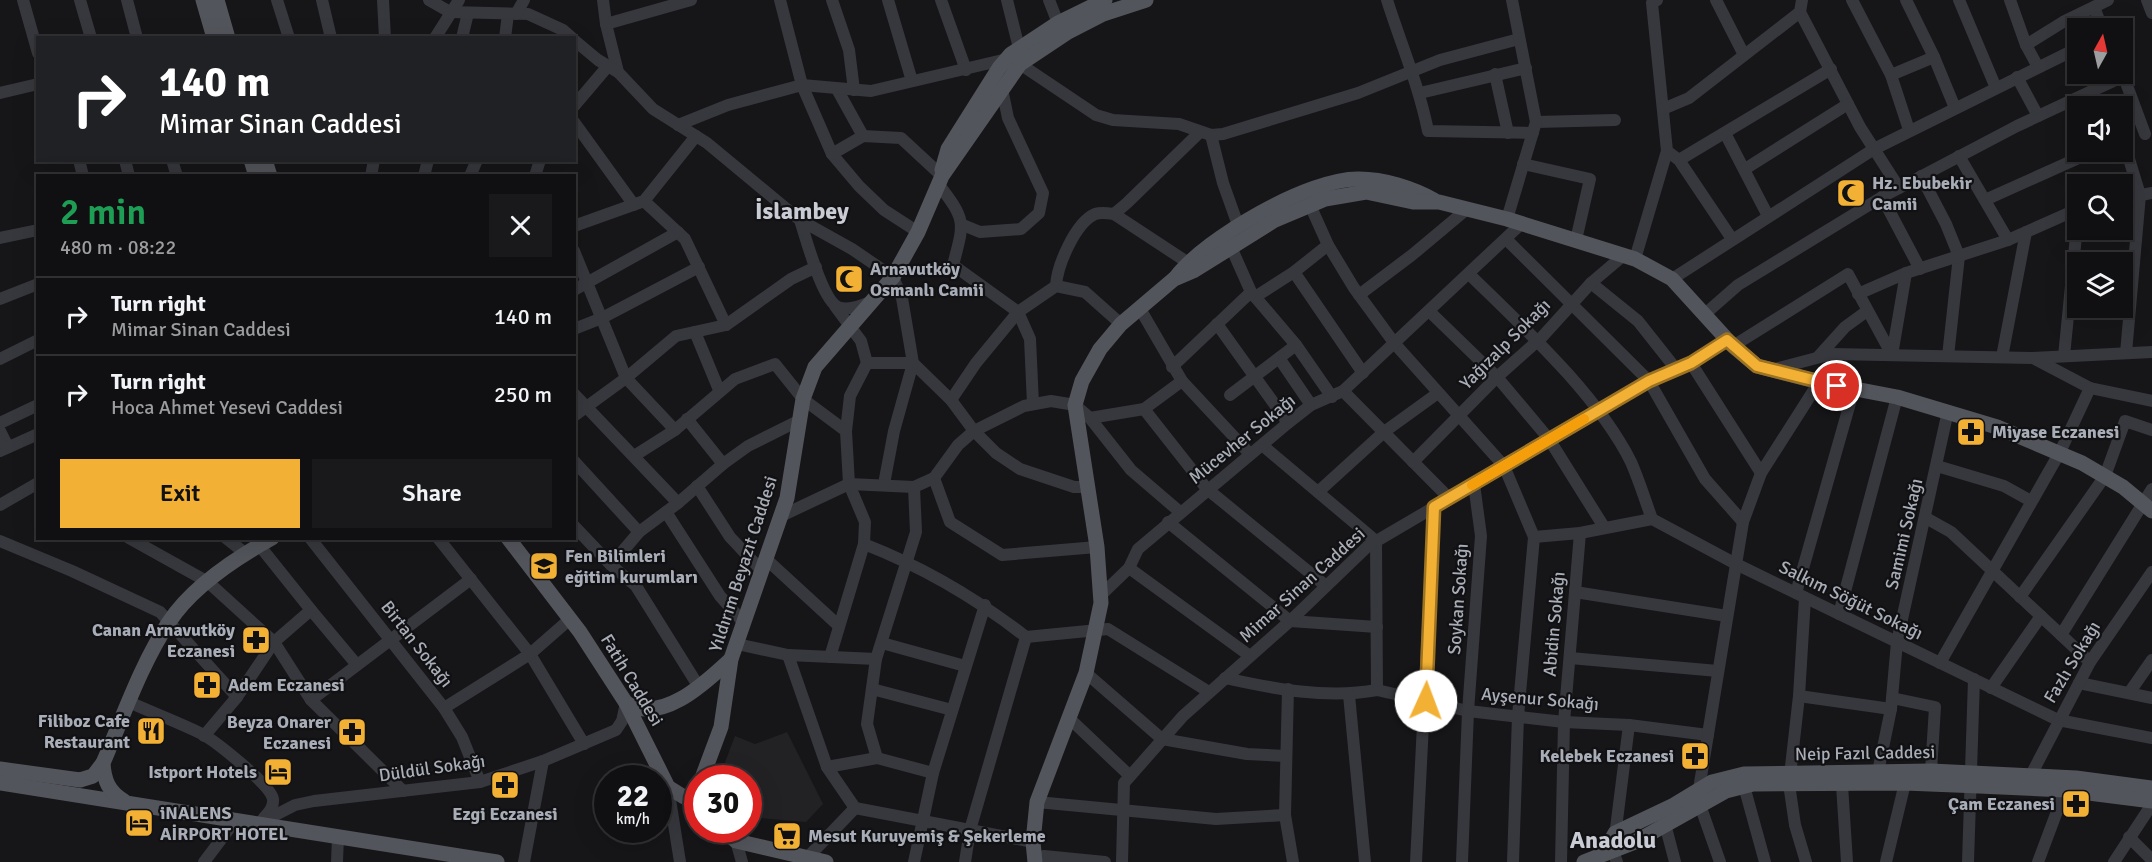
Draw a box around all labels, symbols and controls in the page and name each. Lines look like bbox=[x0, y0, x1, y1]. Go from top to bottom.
north arrow bbox=[2067, 18, 2133, 84]
map controls bbox=[2067, 18, 2133, 318]
text: 140 m bbox=[159, 57, 270, 108]
icon: right bbox=[60, 60, 138, 138]
button: sound bbox=[2067, 96, 2133, 162]
text: Mimar Sinan Caddesi bbox=[159, 108, 402, 141]
place label: Hz. Ebubekir Camii bbox=[1872, 172, 1973, 215]
button: search bbox=[2067, 174, 2133, 240]
mosque icon: Hz. Ebubekir Camii bbox=[1835, 177, 1867, 209]
text: 2 min bbox=[60, 190, 146, 235]
button: close bbox=[489, 194, 552, 257]
district label: İslambey bbox=[755, 196, 849, 226]
text: 480 m · 08:22 bbox=[60, 235, 176, 260]
button: layers bbox=[2067, 252, 2133, 318]
place label: Arnavutköy Osmanlı Camii bbox=[870, 258, 984, 301]
mosque icon: Arnavutköy Osmanlı Camii bbox=[833, 263, 865, 295]
text: Turn right bbox=[111, 290, 206, 317]
street label: Yağızalp Sokağı bbox=[1455, 294, 1555, 394]
icon: right bbox=[60, 300, 93, 333]
text: 140 m bbox=[494, 303, 552, 330]
text: Mimar Sinan Caddesi bbox=[111, 317, 291, 342]
pin bbox=[1811, 360, 1862, 411]
text: Turn right bbox=[111, 368, 206, 395]
icon: arrive bbox=[1820, 369, 1853, 402]
icon: right bbox=[60, 378, 93, 411]
text: 250 m bbox=[494, 381, 552, 408]
street label: Mücevher Sokağı bbox=[1184, 389, 1300, 489]
text: Hoca Ahmet Yesevi Caddesi bbox=[111, 395, 343, 420]
pharmacy icon: Miyase Eczanesi bbox=[1955, 416, 1987, 448]
place label: Miyase Eczanesi bbox=[1992, 421, 2119, 443]
button: Exit bbox=[60, 459, 300, 528]
button: Share bbox=[312, 459, 552, 528]
street label: Yıldırım Beyazıt Caddesi bbox=[704, 473, 782, 655]
street label: Samimi Sokağı bbox=[1881, 476, 1927, 592]
street label: Mimar Sinan Caddesi bbox=[1235, 523, 1369, 647]
street label: Soykan Sokağı bbox=[1443, 543, 1473, 655]
place label: Fen Bilimleri eğitim kurumları bbox=[565, 545, 698, 588]
school or university icon: Fen Bilimleri eğitim kurumları bbox=[528, 550, 560, 582]
street label: Salkım Söğüt Sokağı bbox=[1775, 556, 1927, 644]
street label: Abidin Sokağı bbox=[1538, 571, 1570, 677]
street label: Birtan Sokağı bbox=[376, 596, 458, 692]
street label: Fazlı Sokağı bbox=[2039, 617, 2105, 707]
place label: Canan Arnavutköy Eczanesi bbox=[92, 619, 235, 662]
pharmacy icon: Canan Arnavutköy Eczanesi bbox=[240, 624, 272, 656]
street label: Fatih Caddesi bbox=[596, 630, 668, 730]
pharmacy icon: Adem Eczanesi bbox=[191, 669, 223, 701]
position arrow bbox=[1394, 669, 1458, 733]
place label: Adem Eczanesi bbox=[228, 674, 345, 696]
street label: Ayşenur Sokağı bbox=[1480, 683, 1600, 715]
place label: Filiboz Cafe Restaurant bbox=[38, 710, 130, 753]
place label: Beyza Onarer Eczanesi bbox=[227, 711, 332, 754]
restaurant icon: Filiboz Cafe Restaurant bbox=[135, 715, 167, 747]
pharmacy icon: Beyza Onarer Eczanesi bbox=[336, 716, 368, 748]
pharmacy icon: Kelebek Eczanesi bbox=[1679, 740, 1711, 772]
street label: Neip Fazıl Caddesi bbox=[1795, 741, 1935, 765]
place label: Kelebek Eczanesi bbox=[1540, 745, 1674, 767]
street label: Düldül Sokağı bbox=[377, 750, 487, 786]
hotel icon: Istport Hotels bbox=[262, 756, 294, 788]
place label: Istport Hotels bbox=[148, 761, 257, 783]
speed limit sign: 30 bbox=[684, 765, 762, 843]
pharmacy icon: Ezgi Eczanesi bbox=[489, 769, 521, 801]
text: 22 bbox=[617, 778, 649, 815]
pharmacy icon: Çam Eczanesi bbox=[2060, 788, 2092, 820]
place label: Çam Eczanesi bbox=[1948, 793, 2055, 815]
place label: iNALENS AİRPORT HOTEL bbox=[160, 802, 288, 845]
place label: Ezgi Eczanesi bbox=[452, 803, 558, 825]
hotel icon: iNALENS AİRPORT HOTEL bbox=[123, 807, 155, 839]
text: km/h bbox=[616, 810, 650, 828]
supermarket icon: Mesut Kuruyemiş & Şekerleme bbox=[771, 820, 803, 852]
place label: Mesut Kuruyemiş & Şekerleme bbox=[808, 825, 1046, 847]
district label: Anadolu bbox=[1570, 825, 1656, 855]

